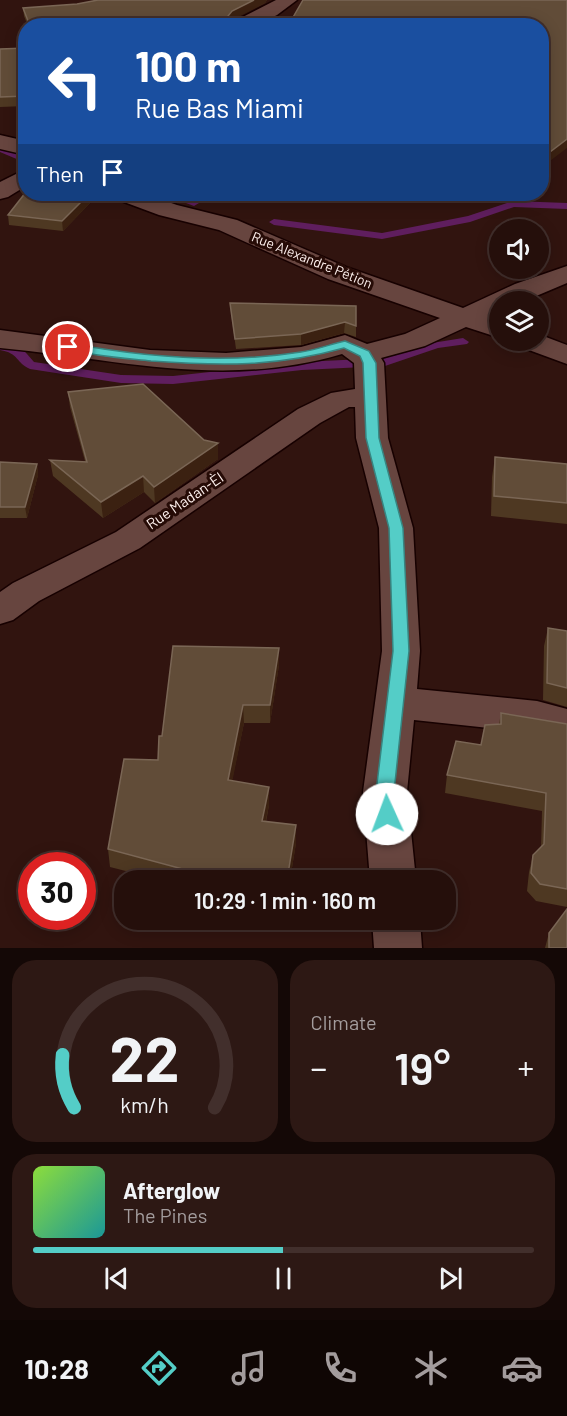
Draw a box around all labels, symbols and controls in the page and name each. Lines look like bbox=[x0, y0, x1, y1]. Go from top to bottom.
text: 100 m bbox=[135, 40, 241, 90]
icon: left bbox=[36, 42, 114, 120]
text: Rue Bas Miami bbox=[135, 91, 304, 123]
icon: arrive bbox=[96, 156, 129, 189]
text: Then bbox=[36, 160, 84, 186]
map controls bbox=[489, 219, 549, 351]
button: sound bbox=[489, 219, 549, 279]
street label: Rue Alexandre Pétion bbox=[249, 228, 375, 292]
button: layers bbox=[489, 291, 549, 351]
pin bbox=[42, 321, 93, 372]
icon: arrive bbox=[51, 330, 84, 363]
street label: Rue Madan-Èl bbox=[143, 468, 226, 532]
position arrow bbox=[355, 782, 419, 846]
speed limit sign: 30 bbox=[18, 852, 96, 930]
text: 10:29 · 1 min · 160 m bbox=[194, 887, 376, 913]
text: Climate bbox=[311, 1010, 377, 1034]
text: 22 bbox=[110, 1020, 180, 1094]
text: 19° bbox=[394, 1040, 451, 1094]
text: − bbox=[311, 1047, 327, 1087]
text: + bbox=[518, 1047, 534, 1087]
text: km/h bbox=[120, 1092, 169, 1117]
text: Afterglow bbox=[123, 1177, 220, 1203]
text: The Pines bbox=[123, 1203, 207, 1227]
icon: previous bbox=[100, 1262, 133, 1295]
icon: pause bbox=[267, 1262, 300, 1295]
icon: next bbox=[434, 1262, 467, 1295]
icon: directions bbox=[138, 1347, 180, 1389]
icon: music bbox=[228, 1347, 270, 1389]
icon: phone bbox=[319, 1347, 361, 1389]
icon: climate bbox=[410, 1347, 452, 1389]
icon: car bbox=[501, 1347, 543, 1389]
text: 10:28 bbox=[24, 1352, 89, 1384]

